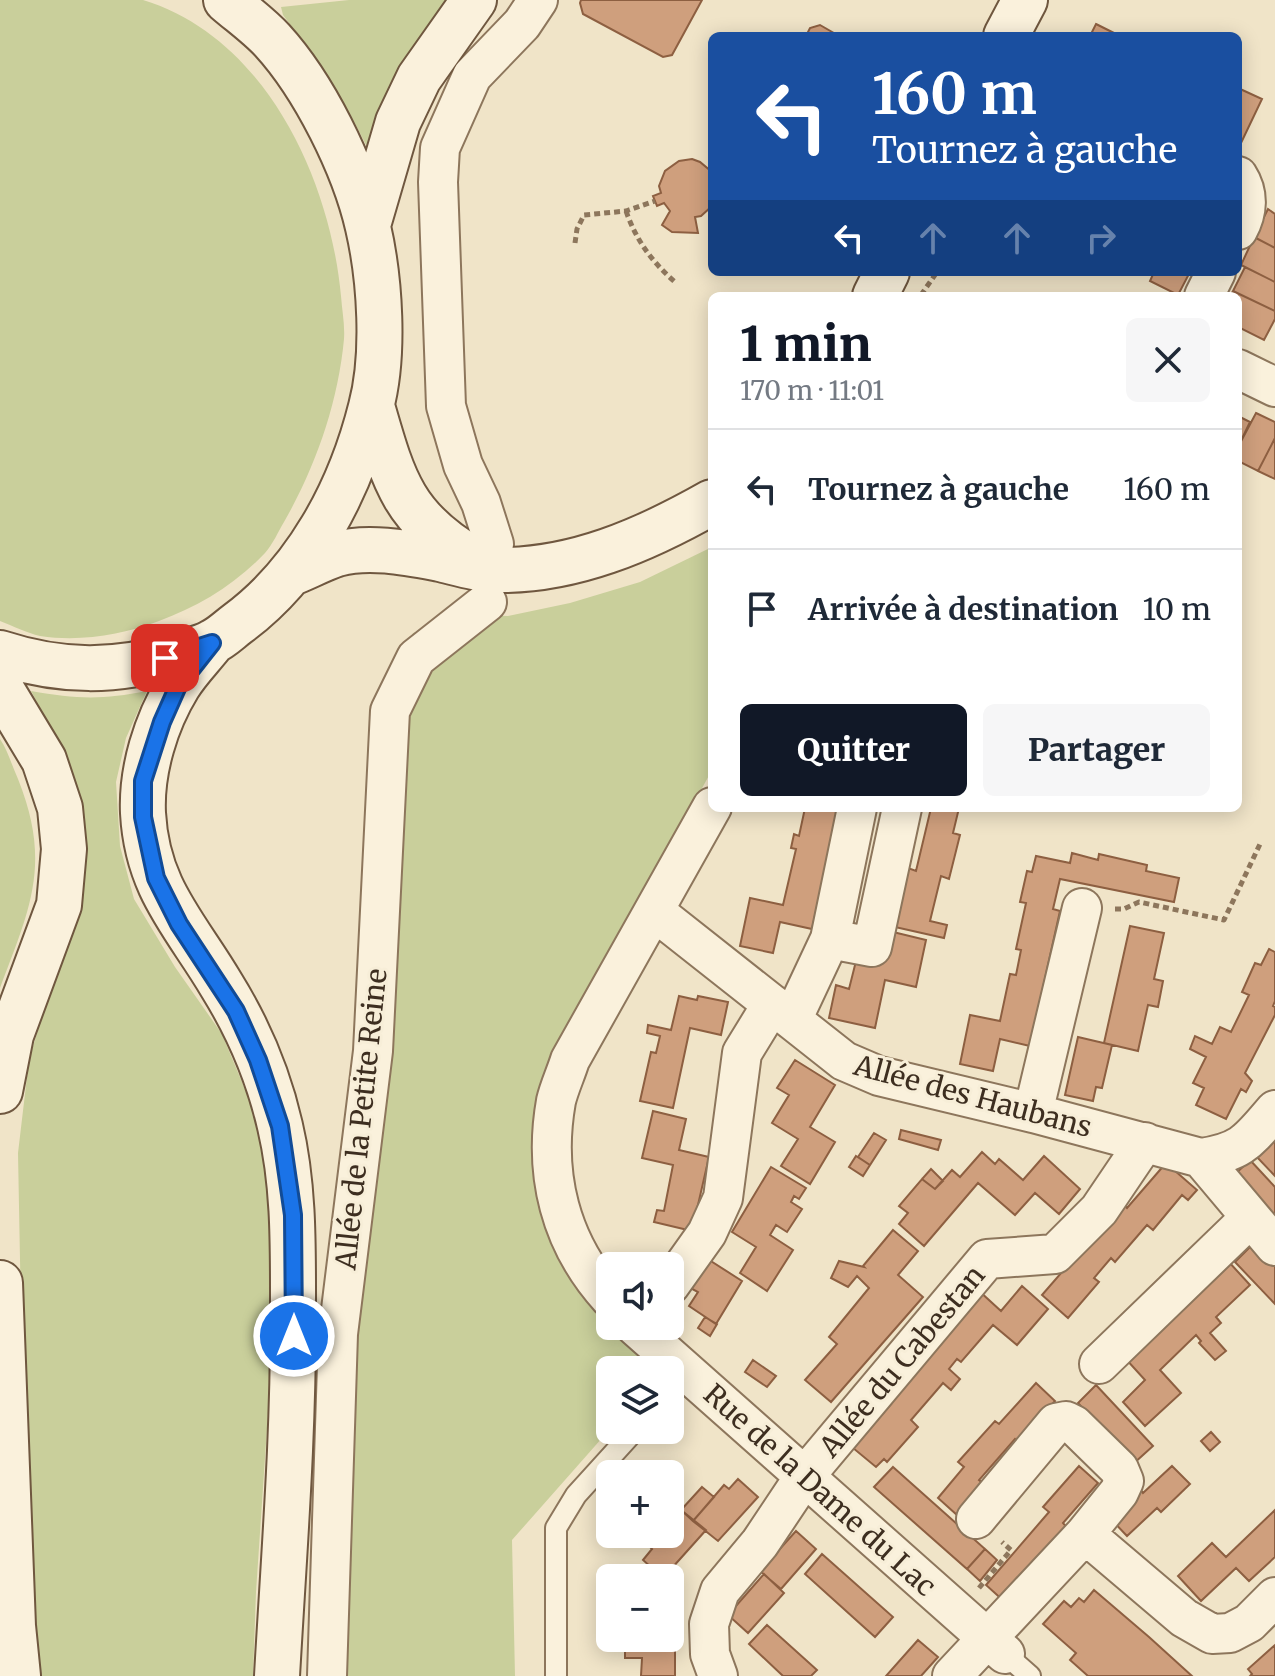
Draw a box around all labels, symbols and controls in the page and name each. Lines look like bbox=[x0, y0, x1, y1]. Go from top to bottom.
text: 160 m bbox=[872, 59, 1037, 129]
icon: left bbox=[740, 64, 844, 168]
text: Tournez à gauche bbox=[872, 128, 1177, 173]
icon: left bbox=[827, 216, 871, 260]
icon: ahead bbox=[911, 216, 955, 260]
icon: ahead bbox=[995, 216, 1039, 260]
icon: right bbox=[1079, 216, 1123, 260]
text: 1 min bbox=[740, 314, 872, 374]
button: close bbox=[1126, 318, 1210, 402]
text: 170 m · 11:01 bbox=[740, 374, 884, 407]
icon: left bbox=[740, 467, 784, 511]
text: Tournez à gauche bbox=[808, 470, 1069, 508]
text: 160 m bbox=[1123, 470, 1210, 508]
icon: arrive bbox=[740, 587, 784, 631]
text: Arrivée à destination bbox=[808, 590, 1118, 628]
text: 10 m bbox=[1142, 590, 1211, 628]
pin bbox=[131, 624, 199, 692]
icon: arrive bbox=[143, 636, 187, 680]
button: Quitter bbox=[740, 704, 967, 796]
button: Partager bbox=[983, 704, 1210, 796]
street label: Allée de la Petite Reine bbox=[327, 967, 395, 1272]
street label: Allée des Haubans bbox=[849, 1047, 1096, 1145]
map controls bbox=[596, 1252, 684, 1652]
button: sound bbox=[596, 1252, 684, 1340]
street label: Allée du Cabestan bbox=[811, 1258, 993, 1465]
position arrow bbox=[252, 1294, 336, 1378]
button: layers bbox=[596, 1356, 684, 1444]
street label: Rue de la Dame du Lac bbox=[696, 1376, 944, 1604]
button: + bbox=[596, 1460, 684, 1548]
button: − bbox=[596, 1564, 684, 1652]

